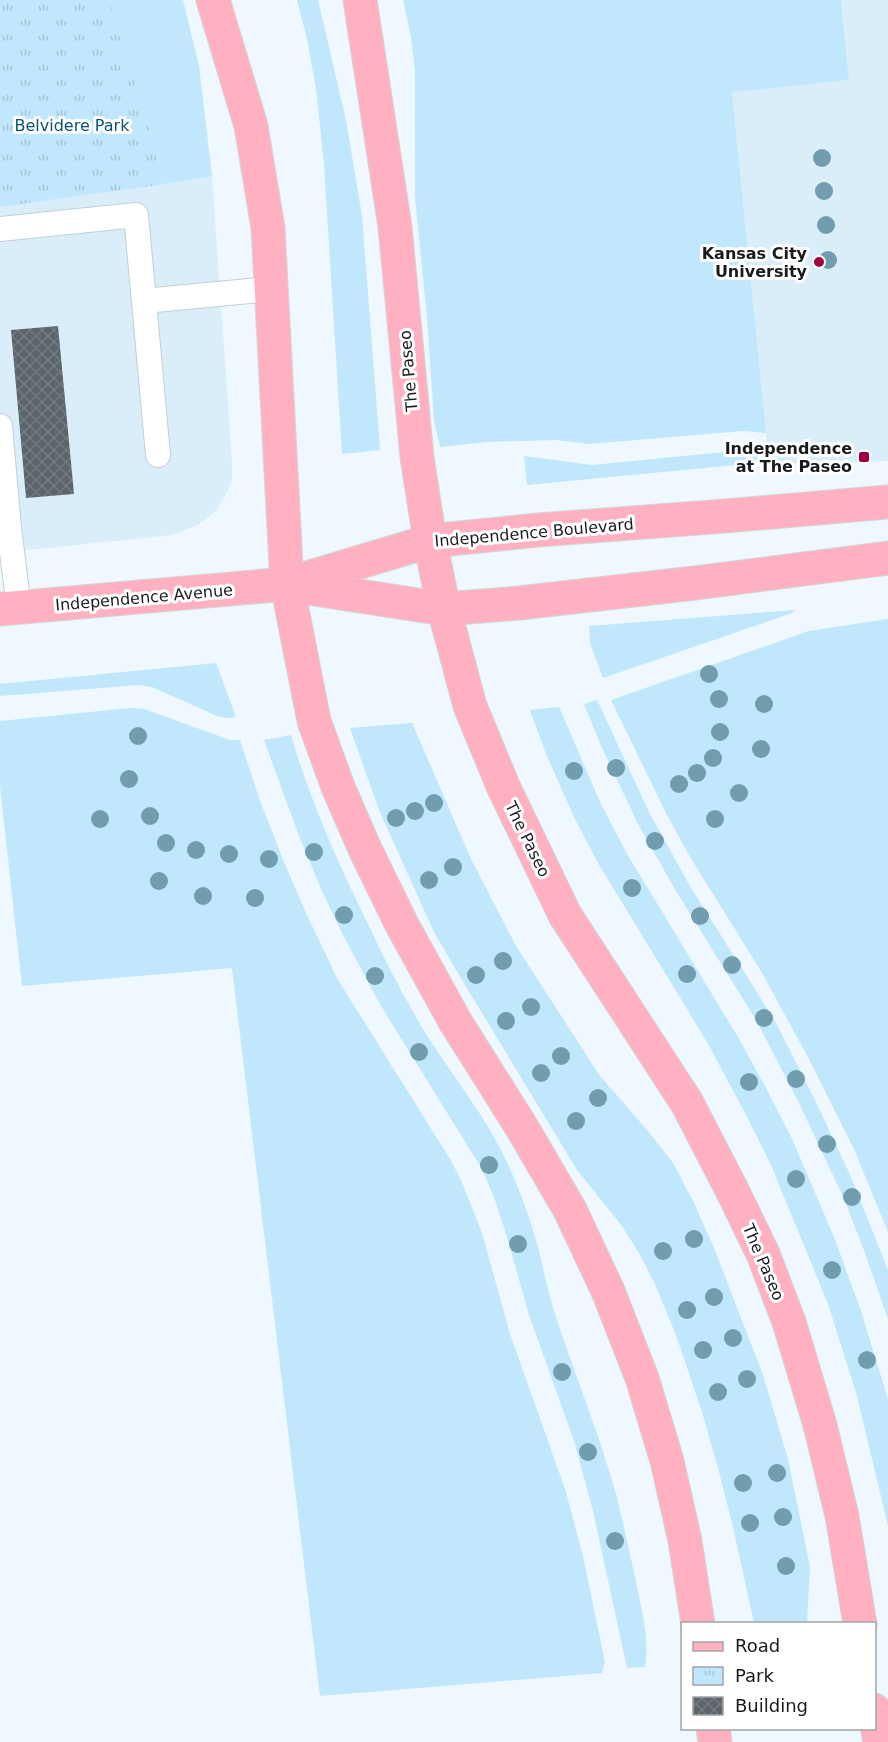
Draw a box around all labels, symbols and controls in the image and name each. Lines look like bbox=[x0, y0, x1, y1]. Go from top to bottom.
park label: Belvidere Park bbox=[15, 116, 130, 135]
place label: Kansas City University bbox=[702, 244, 808, 281]
marker: Kansas City University bbox=[812, 255, 826, 269]
street label: The Paseo bbox=[395, 330, 422, 413]
place label: Independence at The Paseo bbox=[725, 439, 852, 476]
marker: Independence at The Paseo bbox=[857, 450, 871, 464]
street label: Independence Boulevard bbox=[434, 514, 634, 551]
street label: Independence Avenue bbox=[54, 580, 234, 615]
street label: The Paseo bbox=[501, 798, 554, 880]
street label: The Paseo bbox=[738, 1220, 788, 1303]
legend bbox=[681, 1622, 876, 1730]
text: Road bbox=[735, 1635, 780, 1656]
text: Park bbox=[735, 1665, 774, 1686]
text: Building bbox=[735, 1695, 808, 1716]

